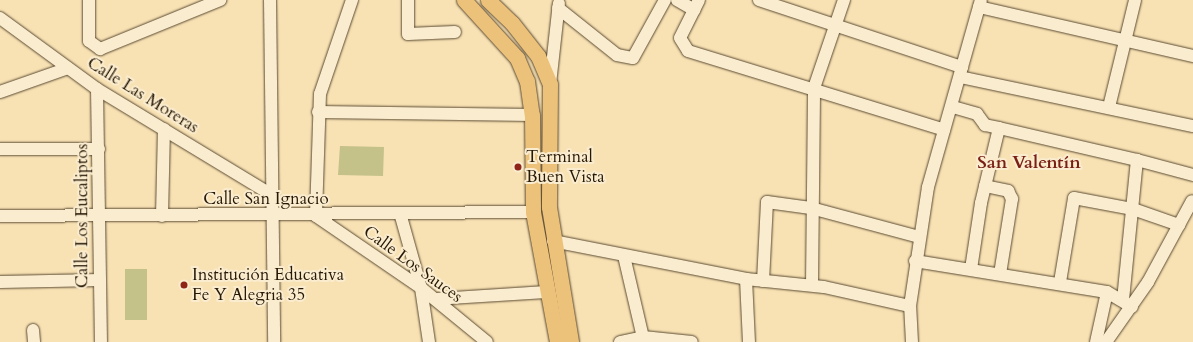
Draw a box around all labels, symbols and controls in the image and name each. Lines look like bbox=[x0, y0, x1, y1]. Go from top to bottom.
street label: Calle Las Moreras bbox=[84, 53, 202, 137]
street label: Calle Los Eucaliptos bbox=[72, 144, 92, 288]
place label: Terminal Buen Vista bbox=[526, 147, 605, 187]
district label: San Valentín bbox=[977, 152, 1081, 174]
marker: Terminal Buen Vista bbox=[513, 162, 523, 172]
street label: Calle San Ignacio bbox=[203, 189, 329, 209]
street label: Calle Los Sauces bbox=[360, 221, 466, 307]
place label: Institución Educativa Fe Y Alegria 35 bbox=[192, 265, 344, 305]
marker: Institución Educativa Fe Y Alegria 35 bbox=[179, 280, 189, 290]

